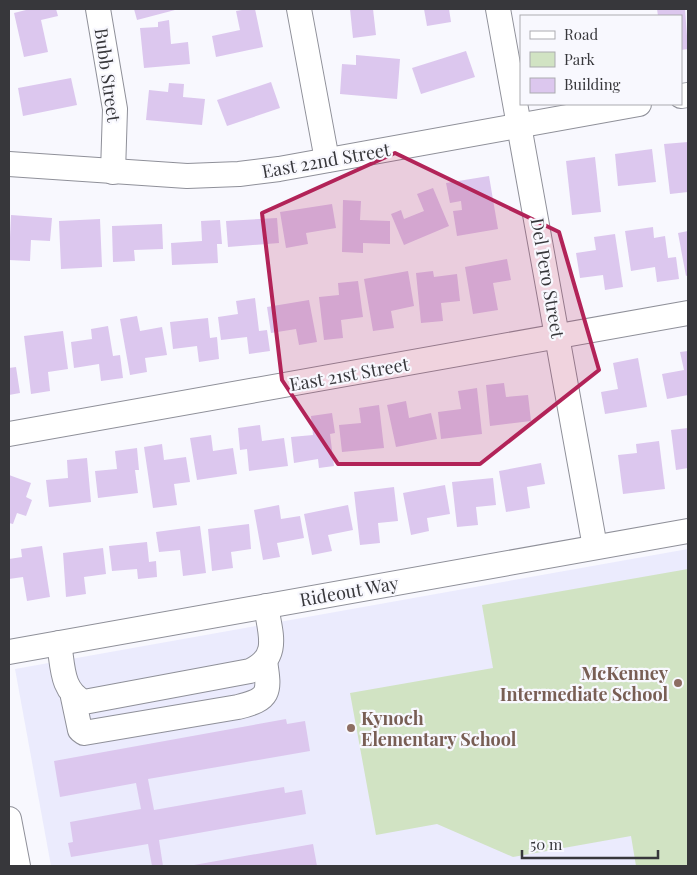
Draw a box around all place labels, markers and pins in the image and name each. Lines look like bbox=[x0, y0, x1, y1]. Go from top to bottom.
place label: McKenney Intermediate School bbox=[500, 661, 669, 706]
marker: McKenney Intermediate School bbox=[672, 677, 684, 689]
place label: Kynoch Elementary School bbox=[361, 706, 517, 751]
marker: Kynoch Elementary School bbox=[345, 722, 357, 734]

